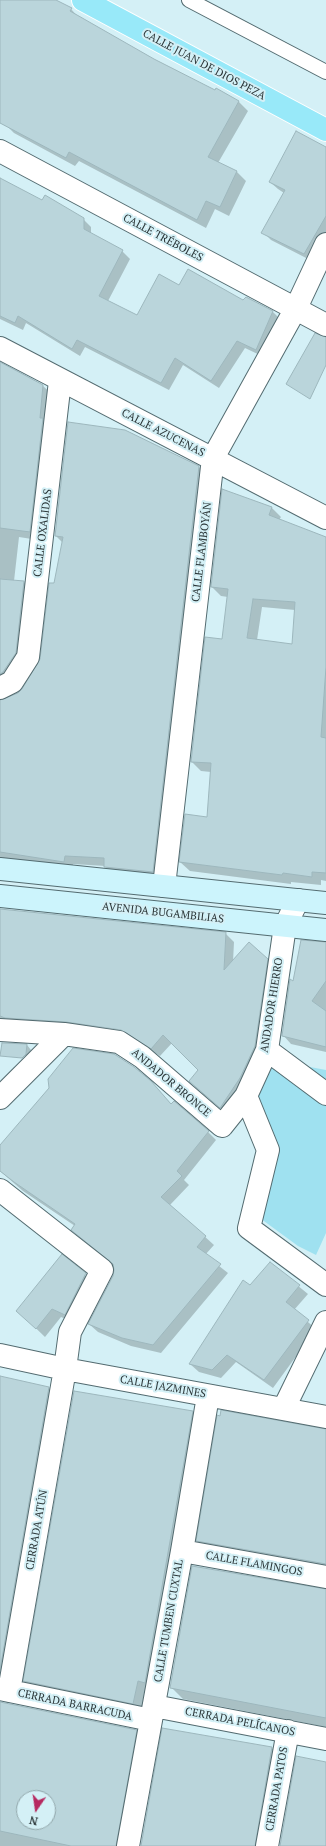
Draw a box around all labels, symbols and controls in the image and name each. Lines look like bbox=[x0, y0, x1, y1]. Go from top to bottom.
street label: CALLE JUAN DE DIOS PEZA bbox=[140, 27, 268, 103]
street label: CALLE TRÉBOLES bbox=[121, 211, 205, 265]
street label: CALLE AZUCENAS bbox=[119, 406, 207, 460]
street label: CALLE OXALIDAS bbox=[31, 488, 55, 578]
street label: CALLE FLAMBOYÁN bbox=[189, 501, 215, 603]
street label: AVENIDA BUGAMBILIAS bbox=[101, 900, 225, 926]
street label: ANDADOR HIERRO bbox=[258, 957, 286, 1053]
street label: ANDADOR BRONCE bbox=[129, 1046, 213, 1120]
street label: CALLE JAZMINES bbox=[119, 1373, 207, 1401]
street label: CERRADA ATÚN bbox=[23, 1489, 51, 1571]
street label: CALLE FLAMINGOS bbox=[205, 1549, 303, 1579]
street label: CALLE TUMBEN CUXTAL bbox=[152, 1559, 186, 1683]
street label: CERRADA BARRACUDA bbox=[17, 1686, 133, 1724]
street label: CERRADA PELÍCANOS bbox=[184, 1705, 296, 1739]
street label: CERRADA PATOS bbox=[263, 1746, 291, 1832]
north arrow bbox=[16, 1790, 56, 1830]
text: N bbox=[28, 1813, 39, 1828]

